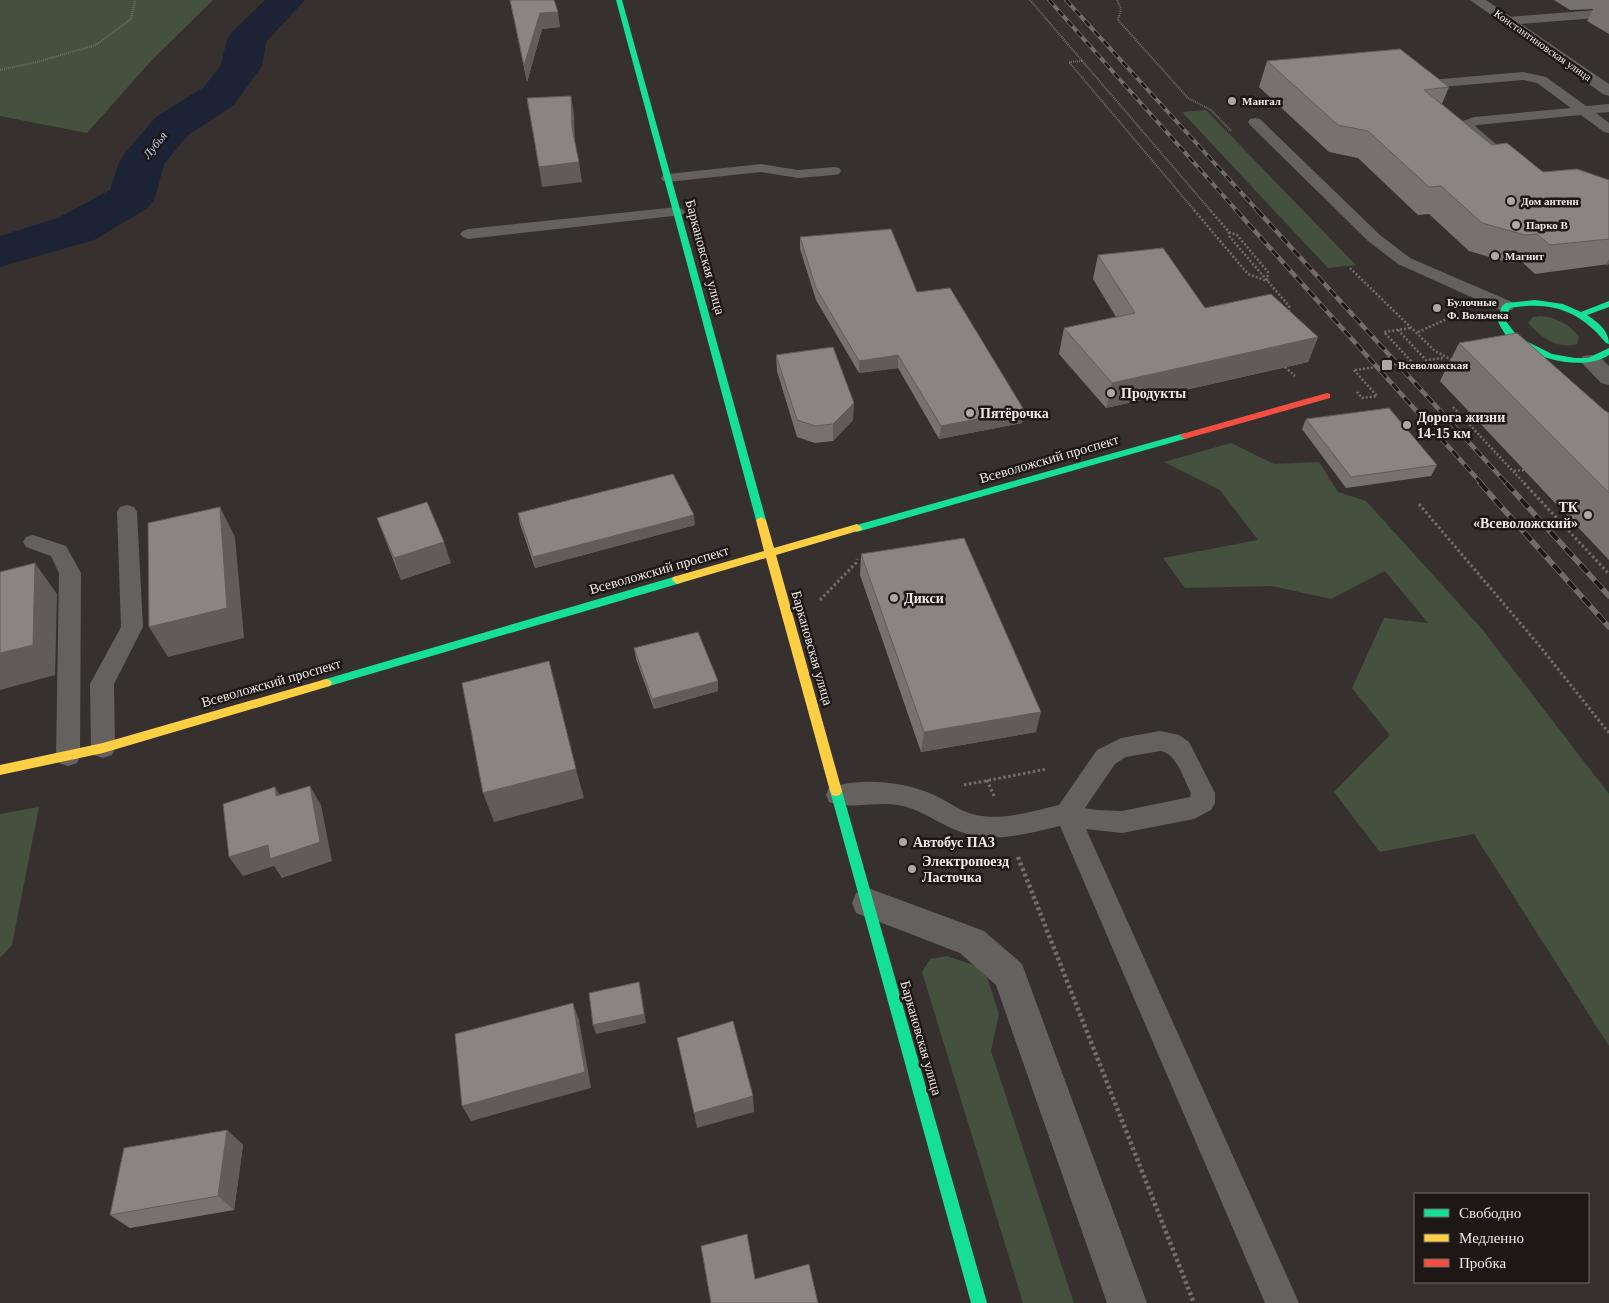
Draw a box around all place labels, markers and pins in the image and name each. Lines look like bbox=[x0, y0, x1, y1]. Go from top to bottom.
marker: Мангал bbox=[1226, 95, 1238, 107]
place label: Мангал bbox=[1242, 95, 1281, 107]
marker: Дом антенн bbox=[1505, 195, 1517, 207]
place label: Дом антенн bbox=[1521, 195, 1580, 207]
marker: Парко В bbox=[1510, 219, 1522, 231]
place label: Парко В bbox=[1526, 219, 1569, 231]
marker: Магнит bbox=[1489, 250, 1501, 262]
place label: Магнит bbox=[1505, 250, 1545, 262]
place label: Булочные Ф. Вольчека bbox=[1447, 296, 1509, 321]
marker: Булочные Ф. Вольчека bbox=[1431, 302, 1443, 314]
marker: Всеволожская bbox=[1380, 358, 1394, 372]
place label: Всеволожская bbox=[1398, 359, 1468, 371]
place label: Продукты bbox=[1121, 386, 1186, 401]
marker: Продукты bbox=[1105, 387, 1117, 399]
place label: Пятёрочка bbox=[980, 406, 1049, 421]
marker: Пятёрочка bbox=[964, 407, 976, 419]
place label: Дорога жизни 14-15 км bbox=[1417, 410, 1505, 441]
marker: Дорога жизни 14-15 км bbox=[1401, 419, 1413, 431]
place label: ТК «Всеволожский» bbox=[1473, 500, 1579, 531]
marker: ТК «Всеволожский» bbox=[1582, 509, 1594, 521]
place label: Дикси bbox=[904, 591, 944, 606]
marker: Дикси bbox=[888, 592, 900, 604]
place label: Автобус ПАЗ bbox=[913, 835, 995, 850]
marker: Автобус ПАЗ bbox=[897, 836, 909, 848]
place label: Электропоезд Ласточка bbox=[922, 854, 1009, 885]
marker: Электропоезд Ласточка bbox=[906, 863, 918, 875]

